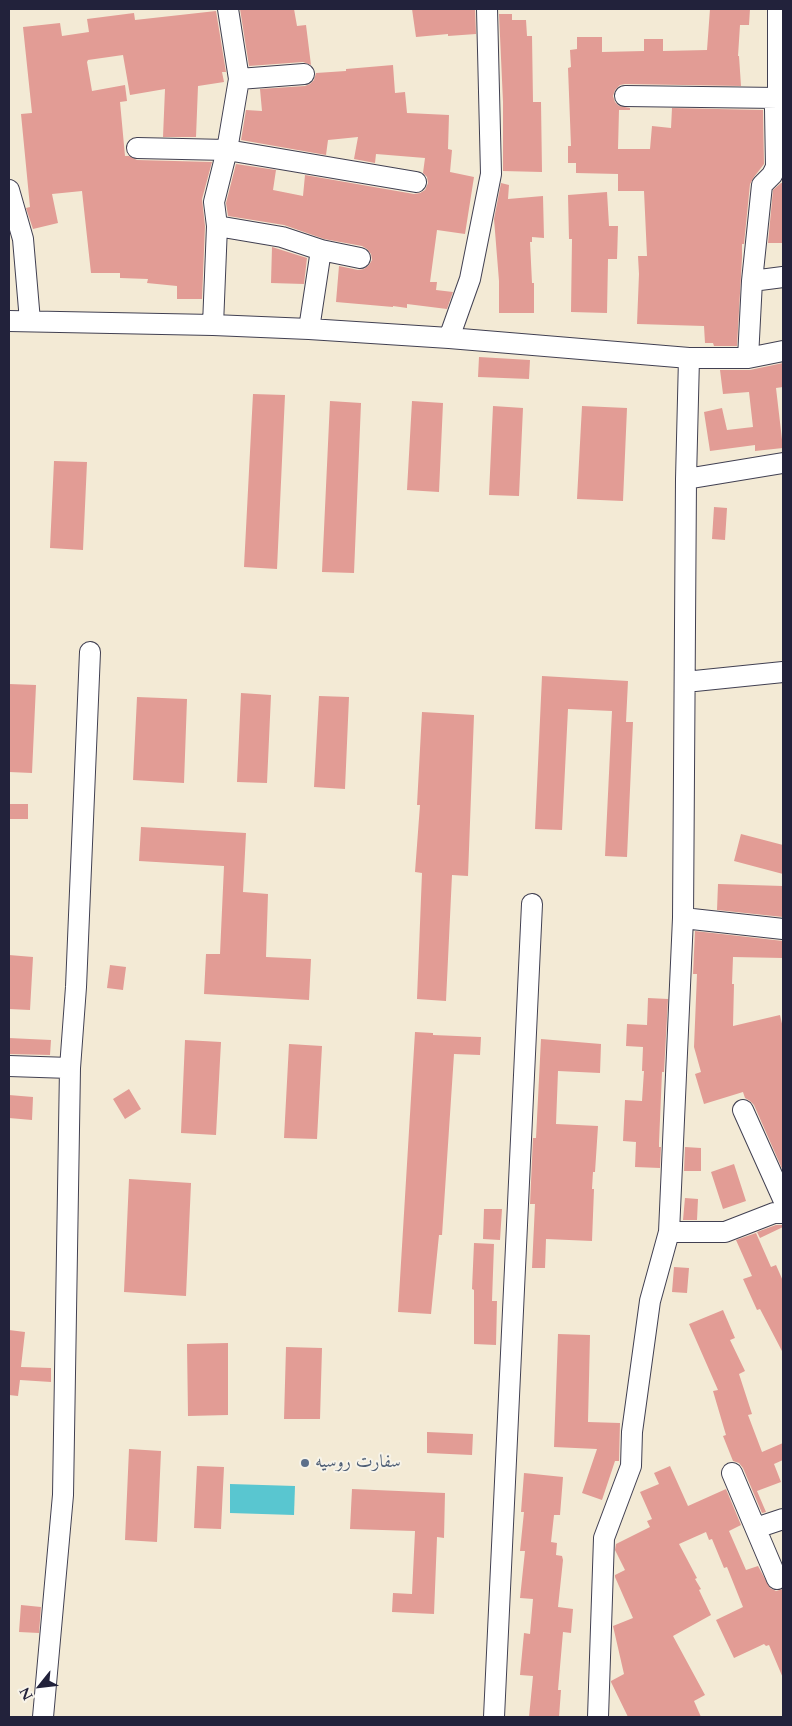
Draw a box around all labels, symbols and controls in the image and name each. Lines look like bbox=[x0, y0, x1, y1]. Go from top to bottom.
place label: سفارت روسیه bbox=[315, 1452, 401, 1474]
marker: سفارت روسیه bbox=[299, 1457, 311, 1469]
north arrow bbox=[15, 1661, 65, 1711]
text: N bbox=[15, 1684, 38, 1703]

